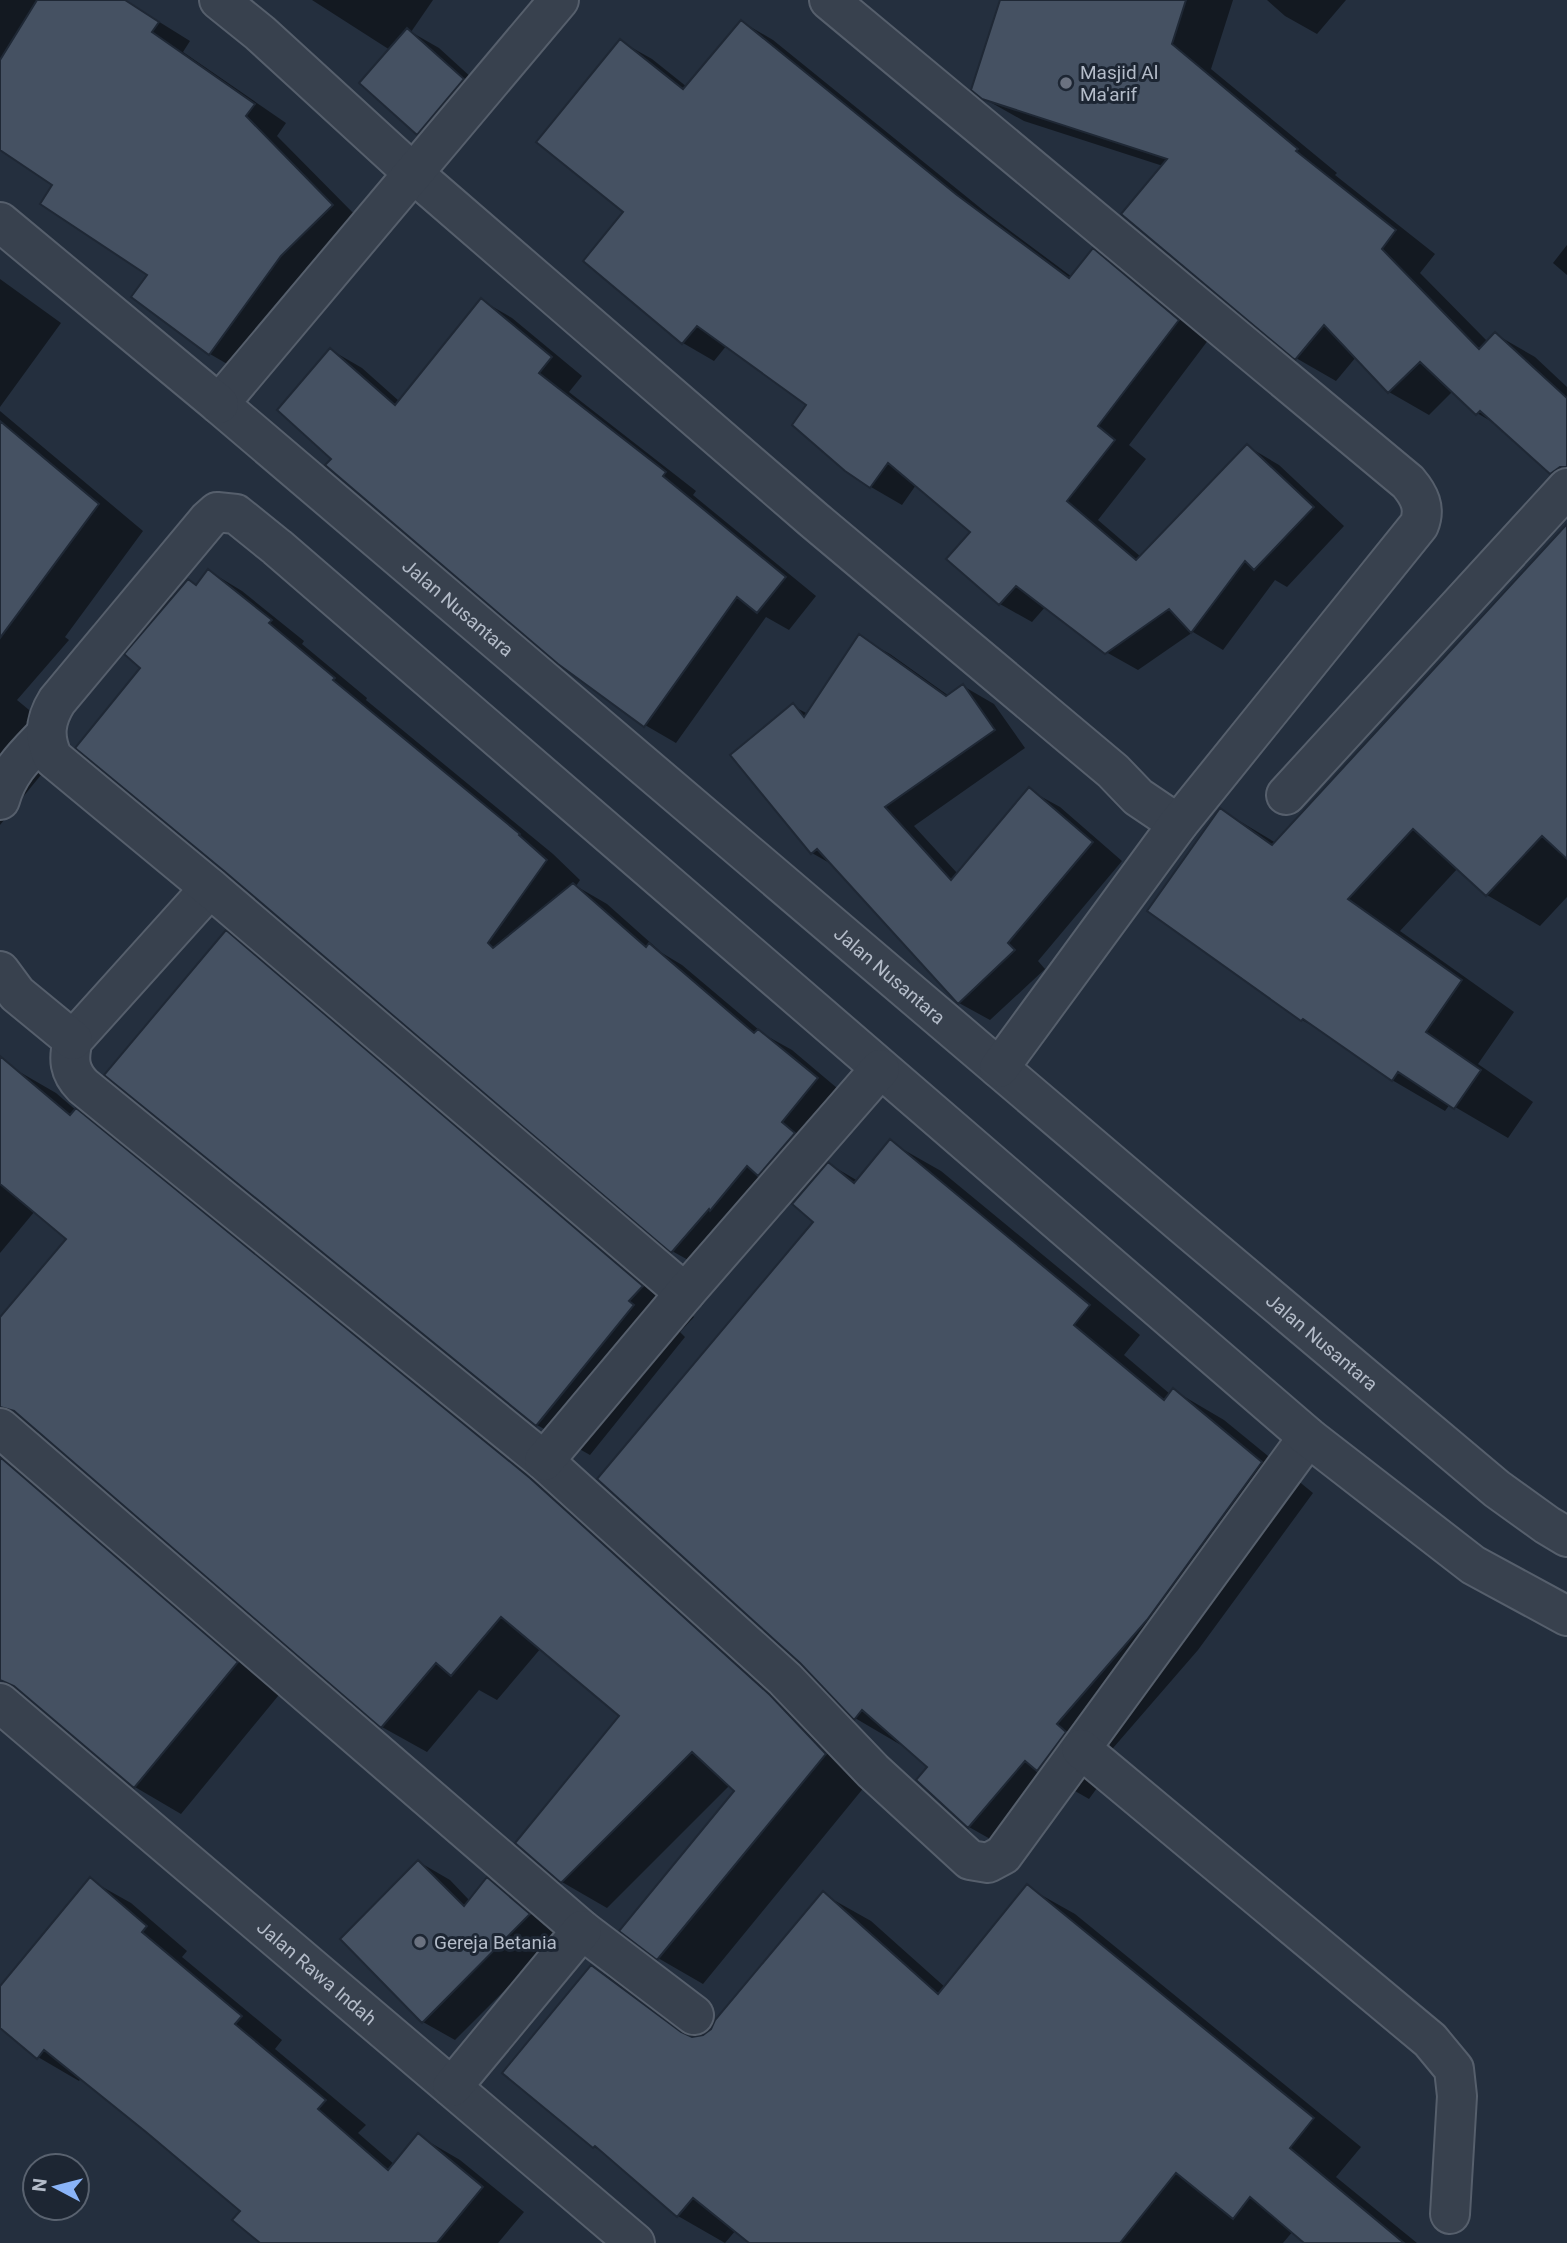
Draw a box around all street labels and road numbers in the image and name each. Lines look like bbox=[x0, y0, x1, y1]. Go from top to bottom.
street label: Jalan Nusantara bbox=[397, 554, 518, 662]
street label: Jalan Nusantara bbox=[829, 922, 950, 1029]
street label: Jalan Nusantara bbox=[1261, 1289, 1382, 1396]
street label: Jalan Rawa Indah bbox=[252, 1916, 381, 2030]

